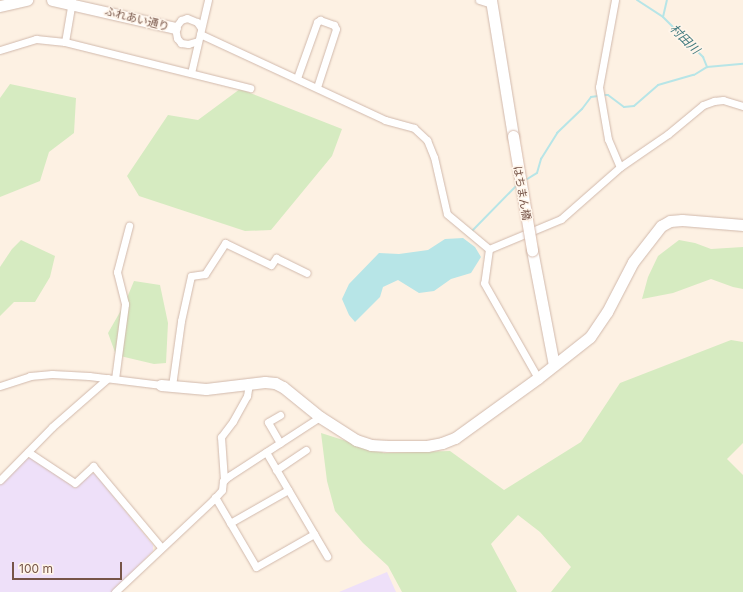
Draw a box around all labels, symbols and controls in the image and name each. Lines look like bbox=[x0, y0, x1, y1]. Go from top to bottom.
street label: ふれあい通り bbox=[103, 5, 171, 33]
water label: 村田川 bbox=[667, 21, 703, 57]
street label: はちまん橋 bbox=[511, 165, 533, 221]
scale bar bbox=[14, 554, 124, 580]
text: 100 m bbox=[19, 561, 53, 576]

